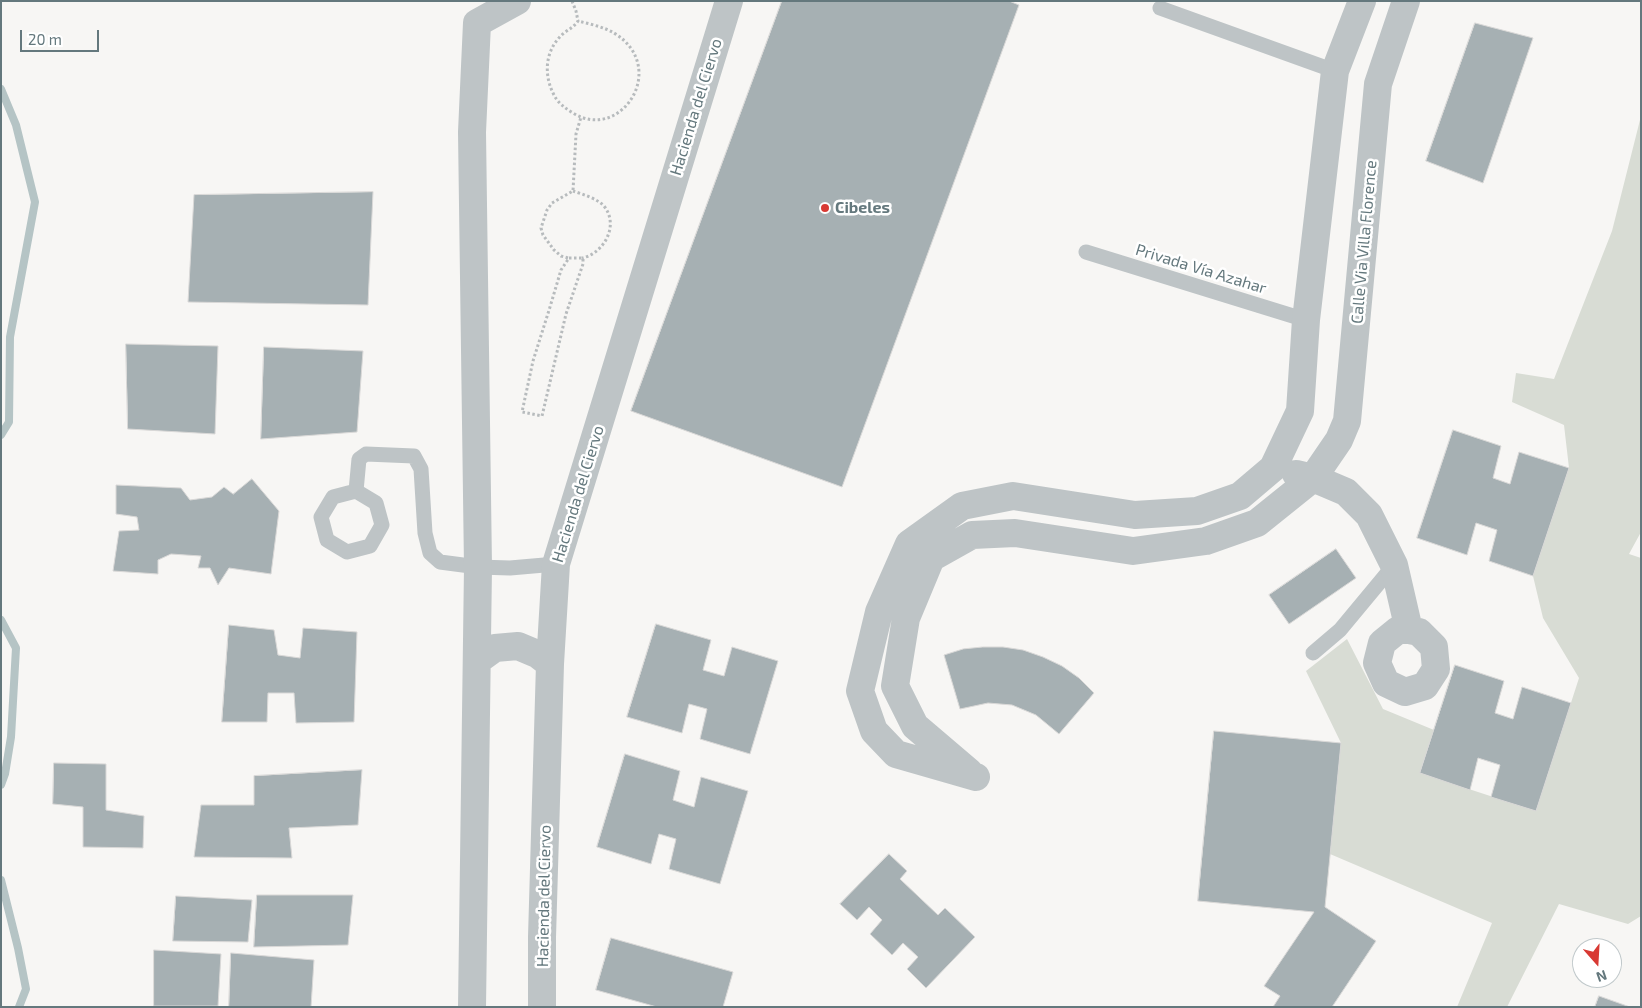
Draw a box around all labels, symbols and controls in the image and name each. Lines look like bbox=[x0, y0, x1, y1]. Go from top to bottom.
scale bar bbox=[22, 20, 101, 52]
text: 20 m bbox=[28, 30, 62, 48]
street label: Hacienda del Ciervo bbox=[666, 36, 726, 178]
street label: Calle Via Villa Florence bbox=[1347, 159, 1381, 325]
place label: Cibeles bbox=[835, 198, 890, 218]
marker: Cibeles bbox=[819, 202, 831, 214]
street label: Privada Vía Azahar bbox=[1133, 240, 1269, 298]
street label: Hacienda del Ciervo bbox=[548, 423, 608, 565]
street label: Hacienda del Ciervo bbox=[533, 825, 555, 967]
north arrow bbox=[1572, 938, 1622, 988]
text: N bbox=[1594, 967, 1609, 986]

